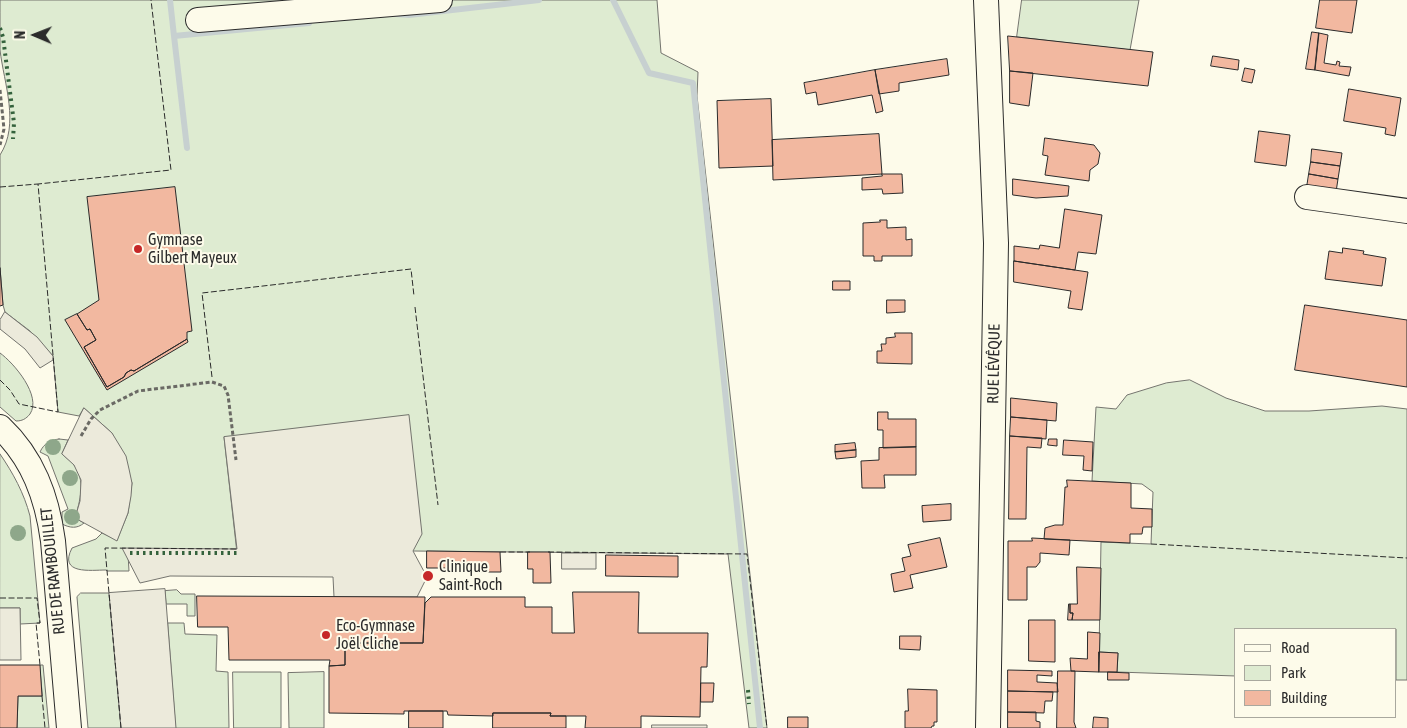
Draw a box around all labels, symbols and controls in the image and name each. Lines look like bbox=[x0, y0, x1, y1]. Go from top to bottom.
north arrow bbox=[10, 10, 60, 60]
text: N bbox=[12, 30, 28, 39]
place label: Gymnase Gilbert Mayeux bbox=[148, 230, 237, 268]
marker: Gymnase Gilbert Mayeux bbox=[132, 243, 144, 255]
street label: RUE LÉVÊQUE bbox=[984, 324, 1004, 404]
street label: RUE DE RAMBOUILLET bbox=[37, 507, 69, 635]
place label: Clinique Saint-Roch bbox=[439, 557, 502, 595]
marker: Clinique Saint-Roch bbox=[421, 569, 435, 583]
place label: Eco-Gymnase Joël Cliche bbox=[336, 616, 415, 654]
legend bbox=[1234, 628, 1397, 718]
marker: Eco-Gymnase Joël Cliche bbox=[320, 629, 332, 641]
text: Road bbox=[1281, 639, 1310, 656]
text: Park bbox=[1281, 664, 1306, 681]
text: Building bbox=[1281, 689, 1327, 706]

